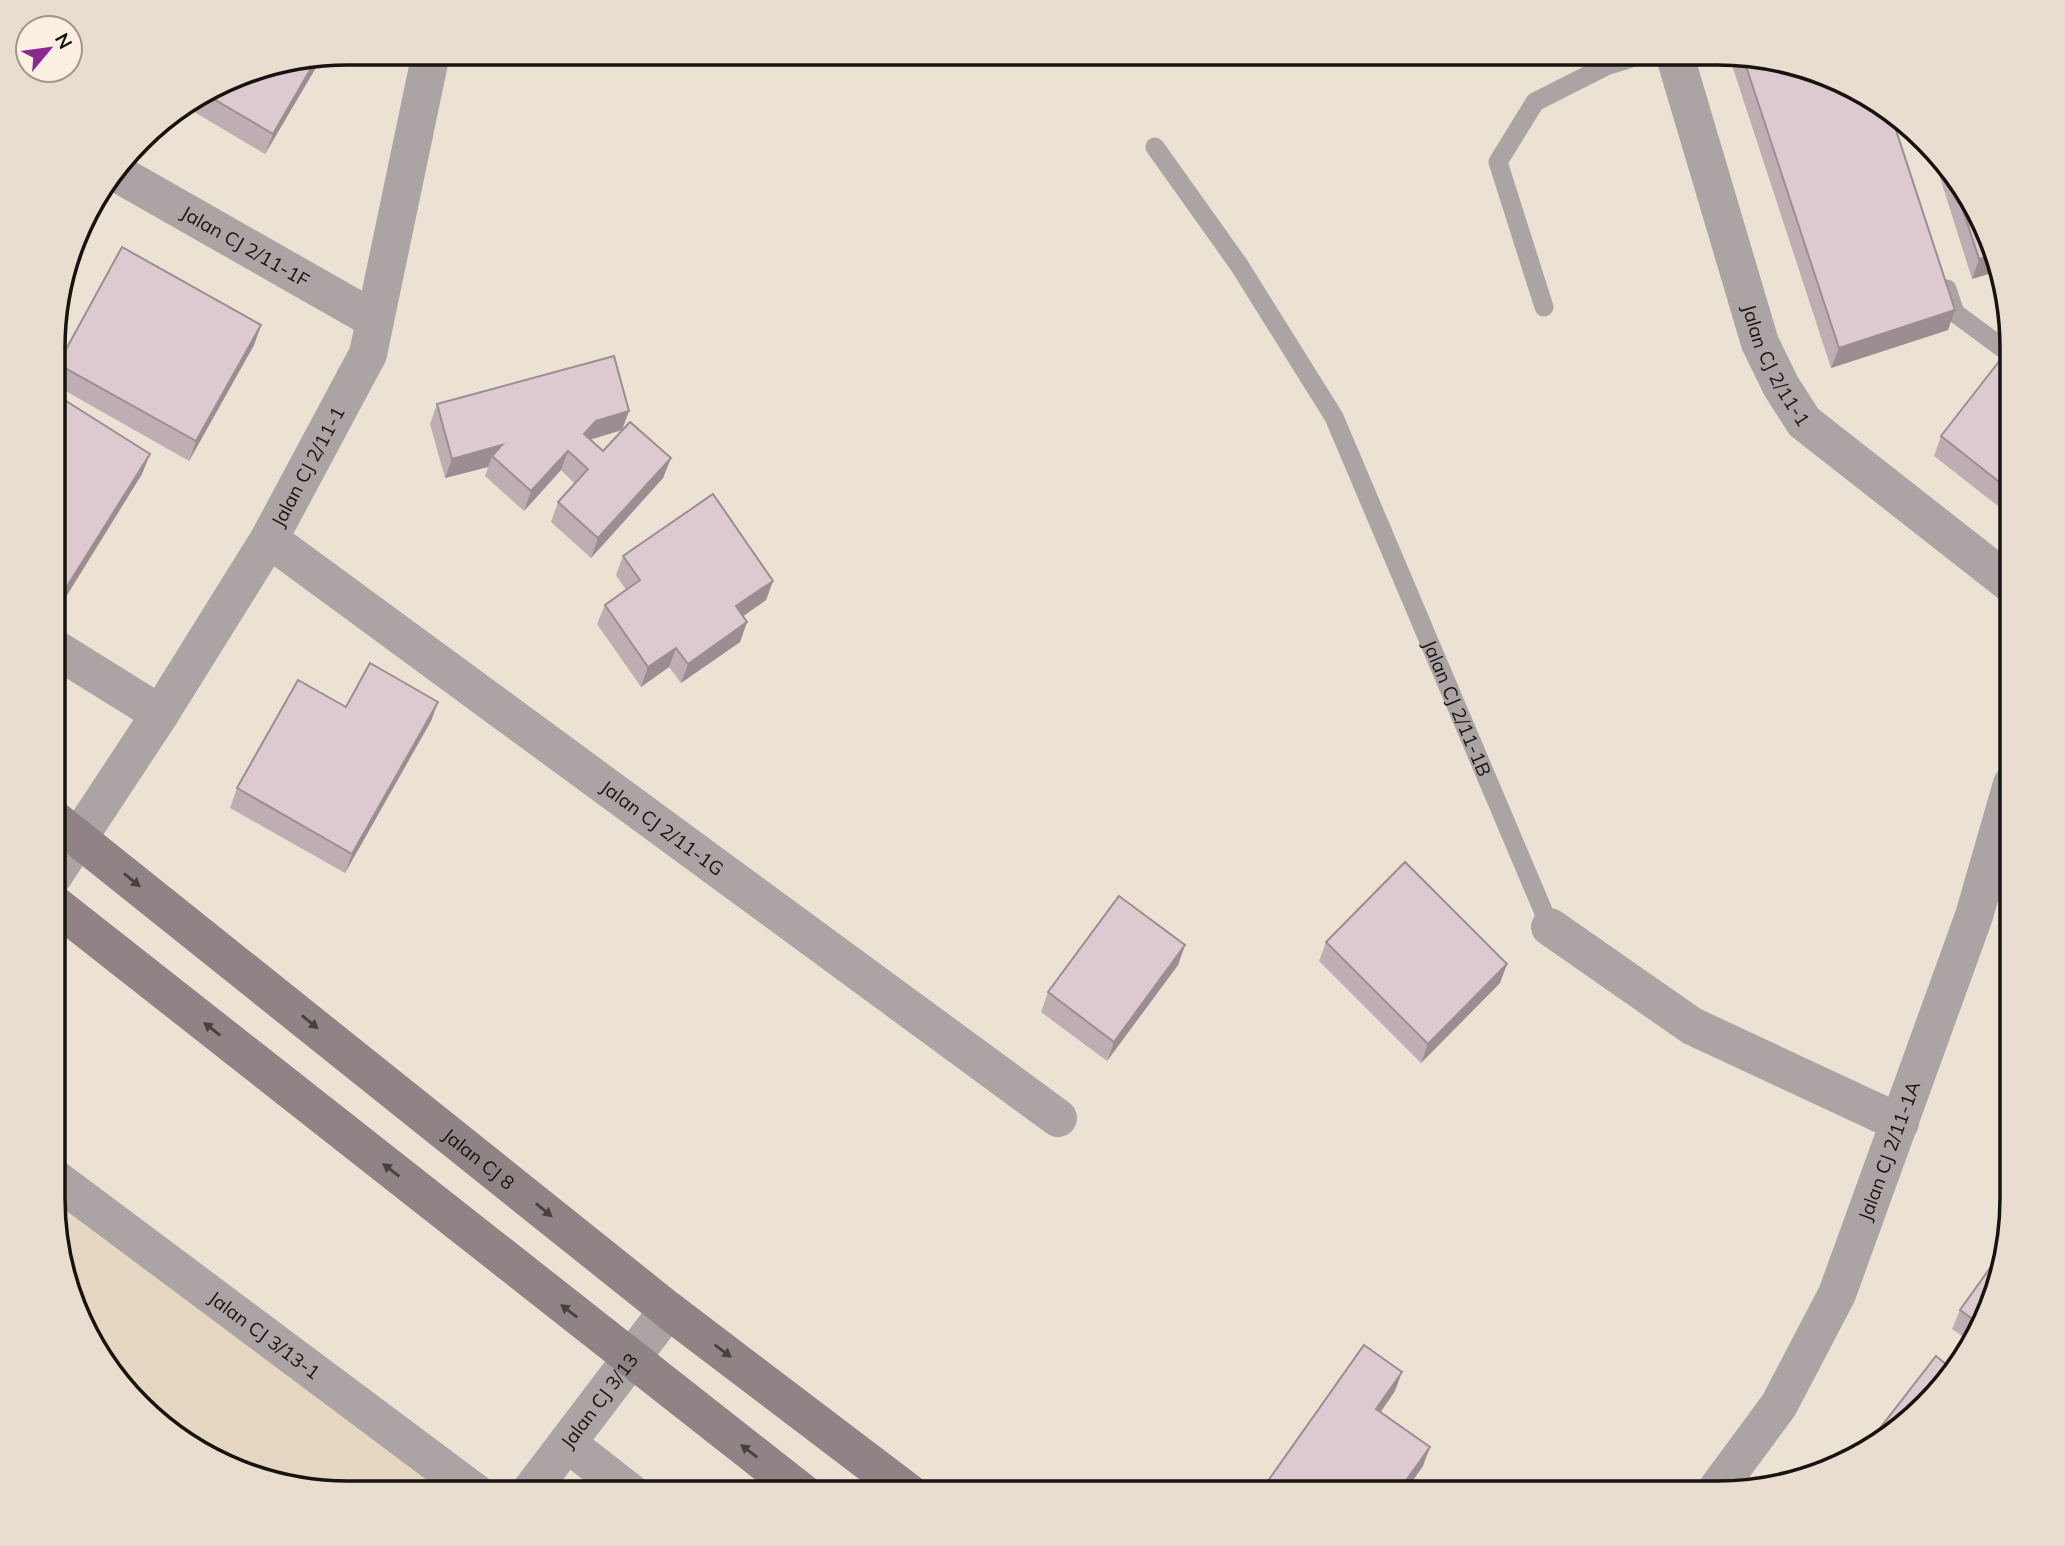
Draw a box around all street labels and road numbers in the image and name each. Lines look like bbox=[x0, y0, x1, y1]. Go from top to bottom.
street label: Jalan CJ 2/11-1F bbox=[177, 200, 314, 292]
street label: Jalan CJ 2/11-1 bbox=[1737, 301, 1815, 431]
street label: Jalan CJ 2/11-1 bbox=[266, 402, 350, 531]
street label: Jalan CJ 2/11-1B bbox=[1418, 636, 1497, 780]
street label: Jalan CJ 2/11-1G bbox=[596, 775, 729, 881]
street label: Jalan CJ 2/11-1A bbox=[1853, 1078, 1925, 1224]
street label: Jalan CJ 8 bbox=[438, 1123, 520, 1195]
street label: Jalan CJ 3/13-1 bbox=[204, 1286, 325, 1384]
street label: Jalan CJ 3/13 bbox=[555, 1348, 643, 1453]

